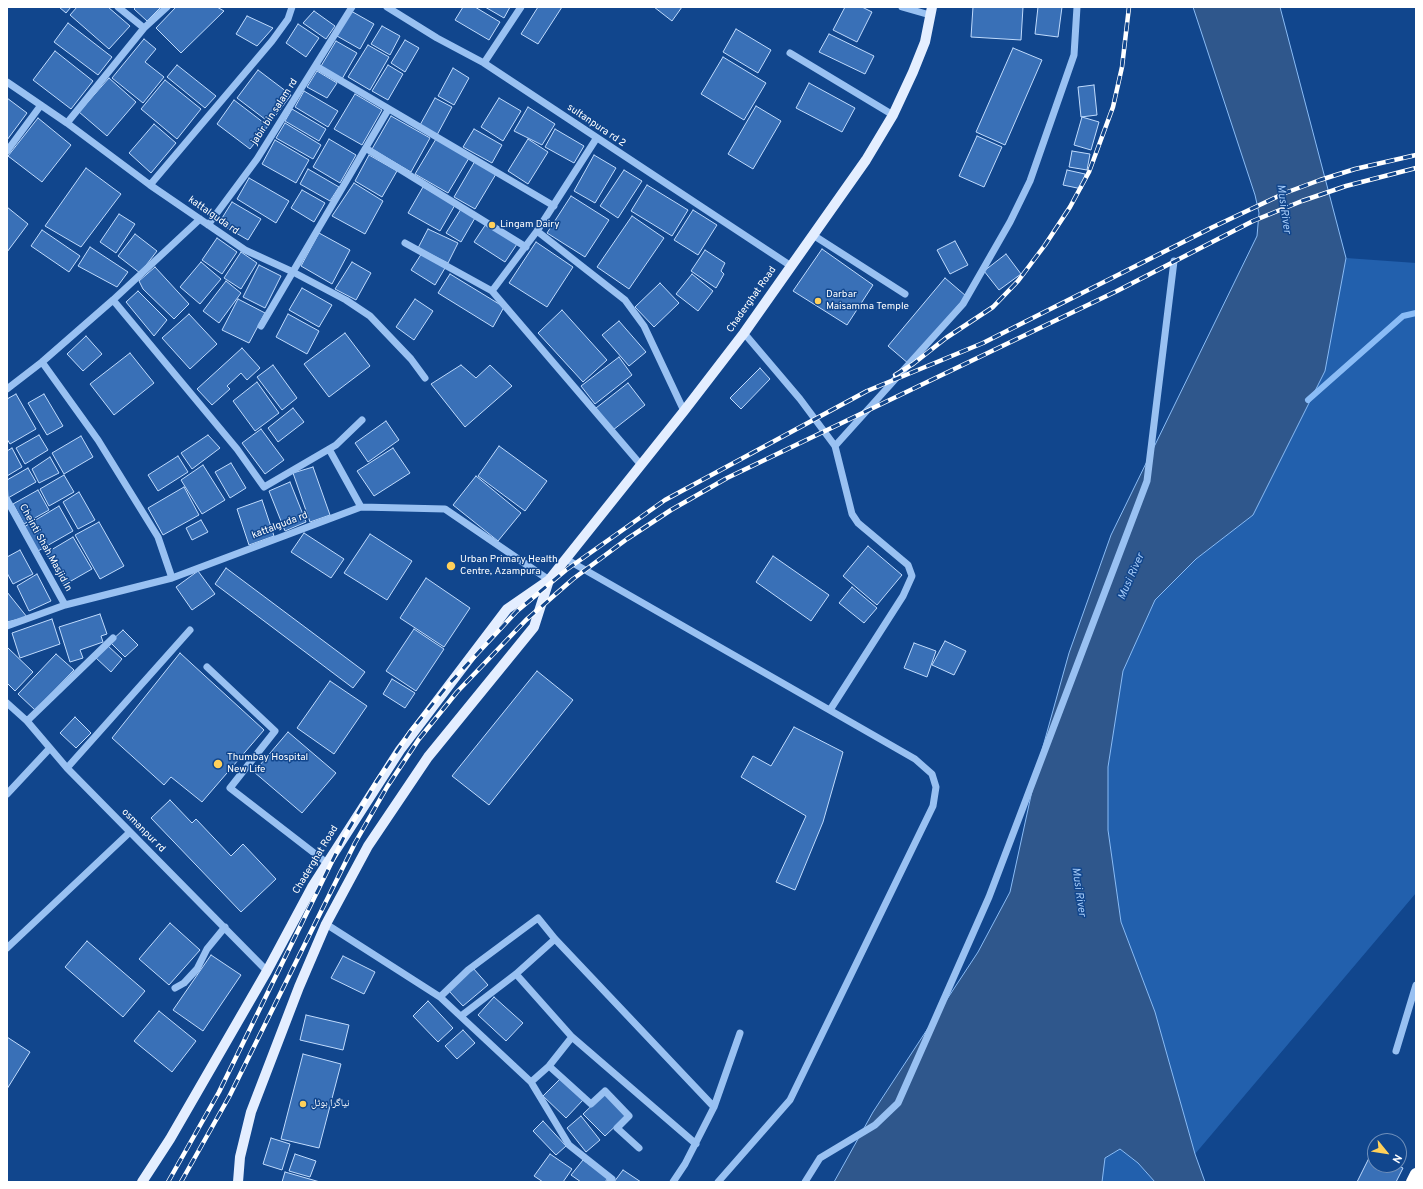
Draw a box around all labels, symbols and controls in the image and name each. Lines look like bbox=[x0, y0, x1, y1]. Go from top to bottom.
street label: jabir bin salam rd bbox=[249, 77, 301, 147]
street label: sultanpura rd 2 bbox=[564, 102, 628, 150]
water label: Musi River bbox=[1273, 184, 1293, 234]
street label: kattalguda rd bbox=[185, 194, 241, 238]
place label: Lingam Dairy bbox=[500, 219, 560, 231]
marker: Lingam Dairy bbox=[487, 220, 497, 230]
street label: Chaderghat Road bbox=[725, 265, 779, 335]
place label: Darbar Maisamma Temple bbox=[826, 289, 909, 312]
marker: Darbar Maisamma Temple bbox=[813, 296, 823, 306]
street label: Cheinti Shah Masjid ln bbox=[16, 502, 74, 594]
street label: kattalguda rd bbox=[250, 510, 310, 542]
water label: Musi River bbox=[1116, 552, 1148, 602]
place label: Urban Primary Health Centre, Azampura bbox=[460, 554, 558, 578]
marker: Urban Primary Health Centre, Azampura bbox=[445, 560, 457, 572]
place label: Thumbay Hospital New Life bbox=[227, 752, 308, 776]
marker: Thumbay Hospital New Life bbox=[212, 758, 224, 770]
street label: osmanpur rd bbox=[119, 807, 167, 855]
street label: Chaderghat Road bbox=[291, 823, 341, 897]
water label: Musi River bbox=[1068, 867, 1088, 917]
place label: نیاگرا ہوٹل bbox=[311, 1098, 350, 1110]
marker: نیاگرا ہوٹل bbox=[298, 1099, 308, 1109]
north arrow bbox=[1367, 1133, 1407, 1173]
text: N bbox=[1388, 1152, 1405, 1165]

